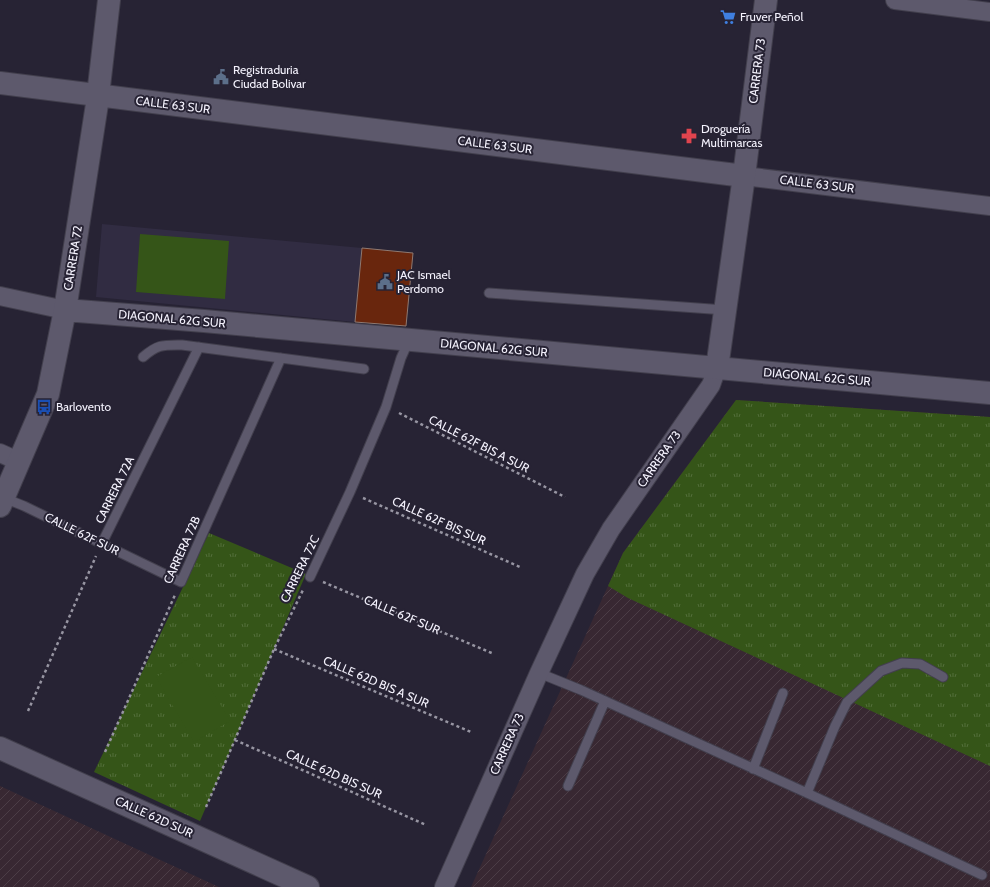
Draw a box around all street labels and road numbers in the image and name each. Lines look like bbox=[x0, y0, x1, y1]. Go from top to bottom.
street label: CARRERA 73 bbox=[745, 37, 768, 104]
street label: CALLE 63 SUR bbox=[135, 92, 212, 117]
street label: CALLE 63 SUR bbox=[457, 132, 534, 157]
street label: CALLE 63 SUR bbox=[779, 171, 856, 196]
street label: CARRERA 72 bbox=[60, 224, 85, 291]
street label: DIAGONAL 62G SUR bbox=[118, 306, 227, 331]
street label: DIAGONAL 62G SUR bbox=[440, 335, 549, 360]
street label: DIAGONAL 62G SUR bbox=[763, 364, 872, 389]
street label: CALLE 62F BIS A SUR bbox=[426, 412, 533, 476]
street label: CARRERA 73 bbox=[634, 427, 684, 490]
street label: CARRERA 72A bbox=[92, 453, 138, 526]
street label: CALLE 62F BIS SUR bbox=[390, 493, 489, 548]
street label: CALLE 62F SUR bbox=[42, 509, 123, 558]
street label: CARRERA 72B bbox=[160, 514, 203, 586]
street label: CARRERA 72C bbox=[277, 533, 322, 605]
street label: CALLE 62F SUR bbox=[362, 592, 443, 638]
street label: CALLE 62D BIS A SUR bbox=[321, 652, 432, 711]
street label: CARRERA 73 bbox=[486, 711, 527, 777]
street label: CALLE 62D BIS SUR bbox=[284, 746, 385, 802]
street label: CALLE 62D SUR bbox=[113, 793, 196, 841]

